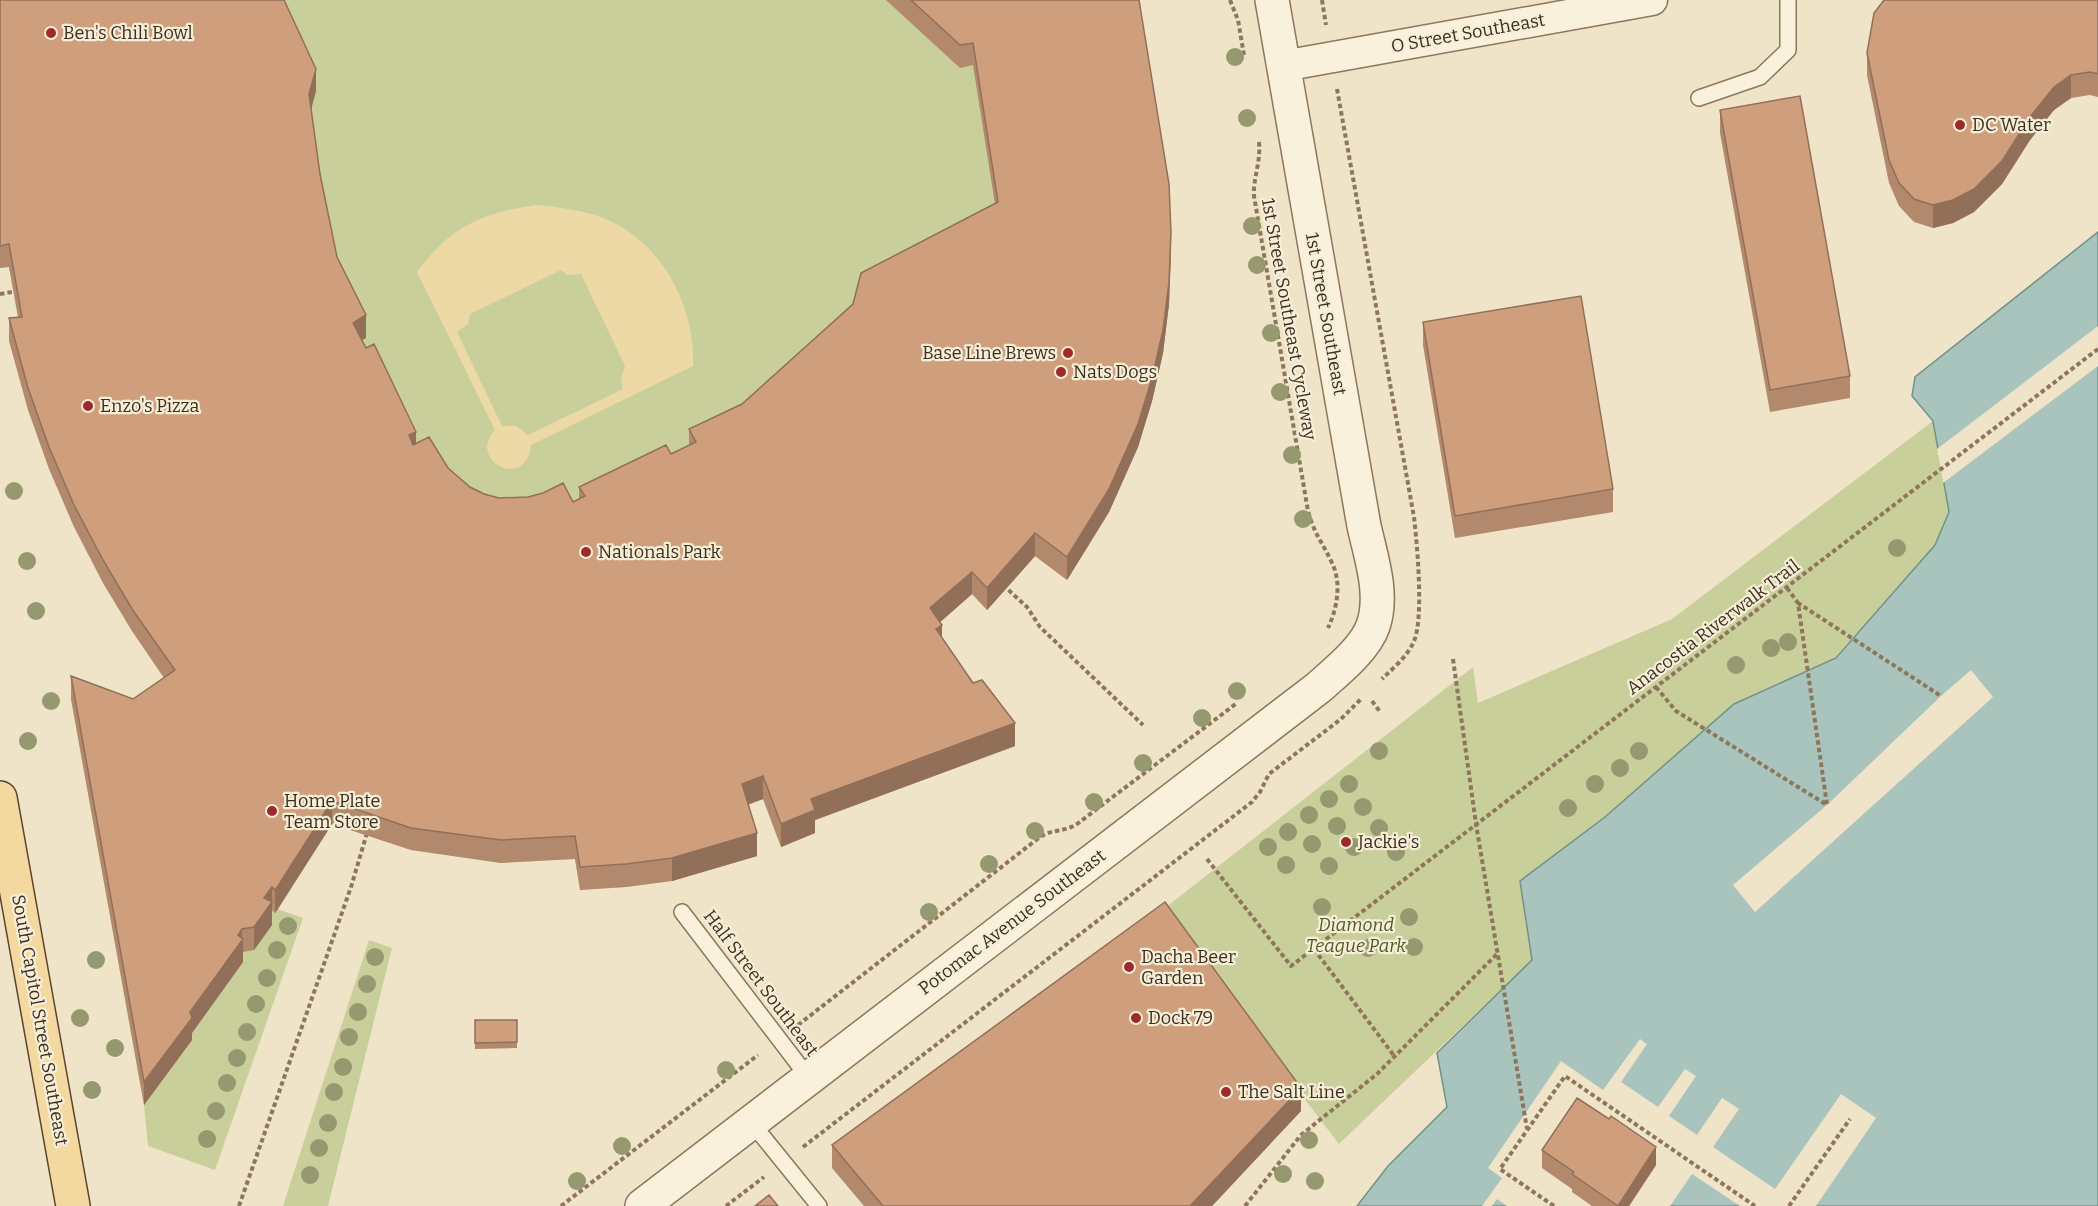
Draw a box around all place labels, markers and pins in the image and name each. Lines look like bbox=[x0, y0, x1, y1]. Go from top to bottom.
place label: Ben's Chili Bowl bbox=[63, 22, 193, 44]
marker: Ben's Chili Bowl bbox=[44, 26, 58, 40]
place label: DC Water bbox=[1972, 114, 2051, 136]
marker: DC Water bbox=[1953, 118, 1967, 132]
place label: Base Line Brews bbox=[922, 342, 1056, 364]
marker: Base Line Brews bbox=[1061, 346, 1075, 360]
place label: Nats Dogs bbox=[1073, 361, 1157, 383]
marker: Nats Dogs bbox=[1054, 365, 1068, 379]
place label: Enzo's Pizza bbox=[100, 395, 199, 417]
marker: Enzo's Pizza bbox=[81, 399, 95, 413]
place label: Nationals Park bbox=[598, 541, 721, 563]
marker: Nationals Park bbox=[579, 545, 593, 559]
place label: Home Plate Team Store bbox=[284, 790, 380, 833]
marker: Home Plate Team Store bbox=[265, 804, 279, 818]
place label: Jackie's bbox=[1357, 831, 1419, 853]
marker: Jackie's bbox=[1339, 835, 1353, 849]
place label: Dacha Beer Garden bbox=[1141, 946, 1236, 989]
marker: Dacha Beer Garden bbox=[1122, 960, 1136, 974]
place label: Dock 79 bbox=[1148, 1007, 1213, 1029]
marker: Dock 79 bbox=[1129, 1011, 1143, 1025]
place label: The Salt Line bbox=[1238, 1081, 1345, 1103]
marker: The Salt Line bbox=[1219, 1085, 1233, 1099]

